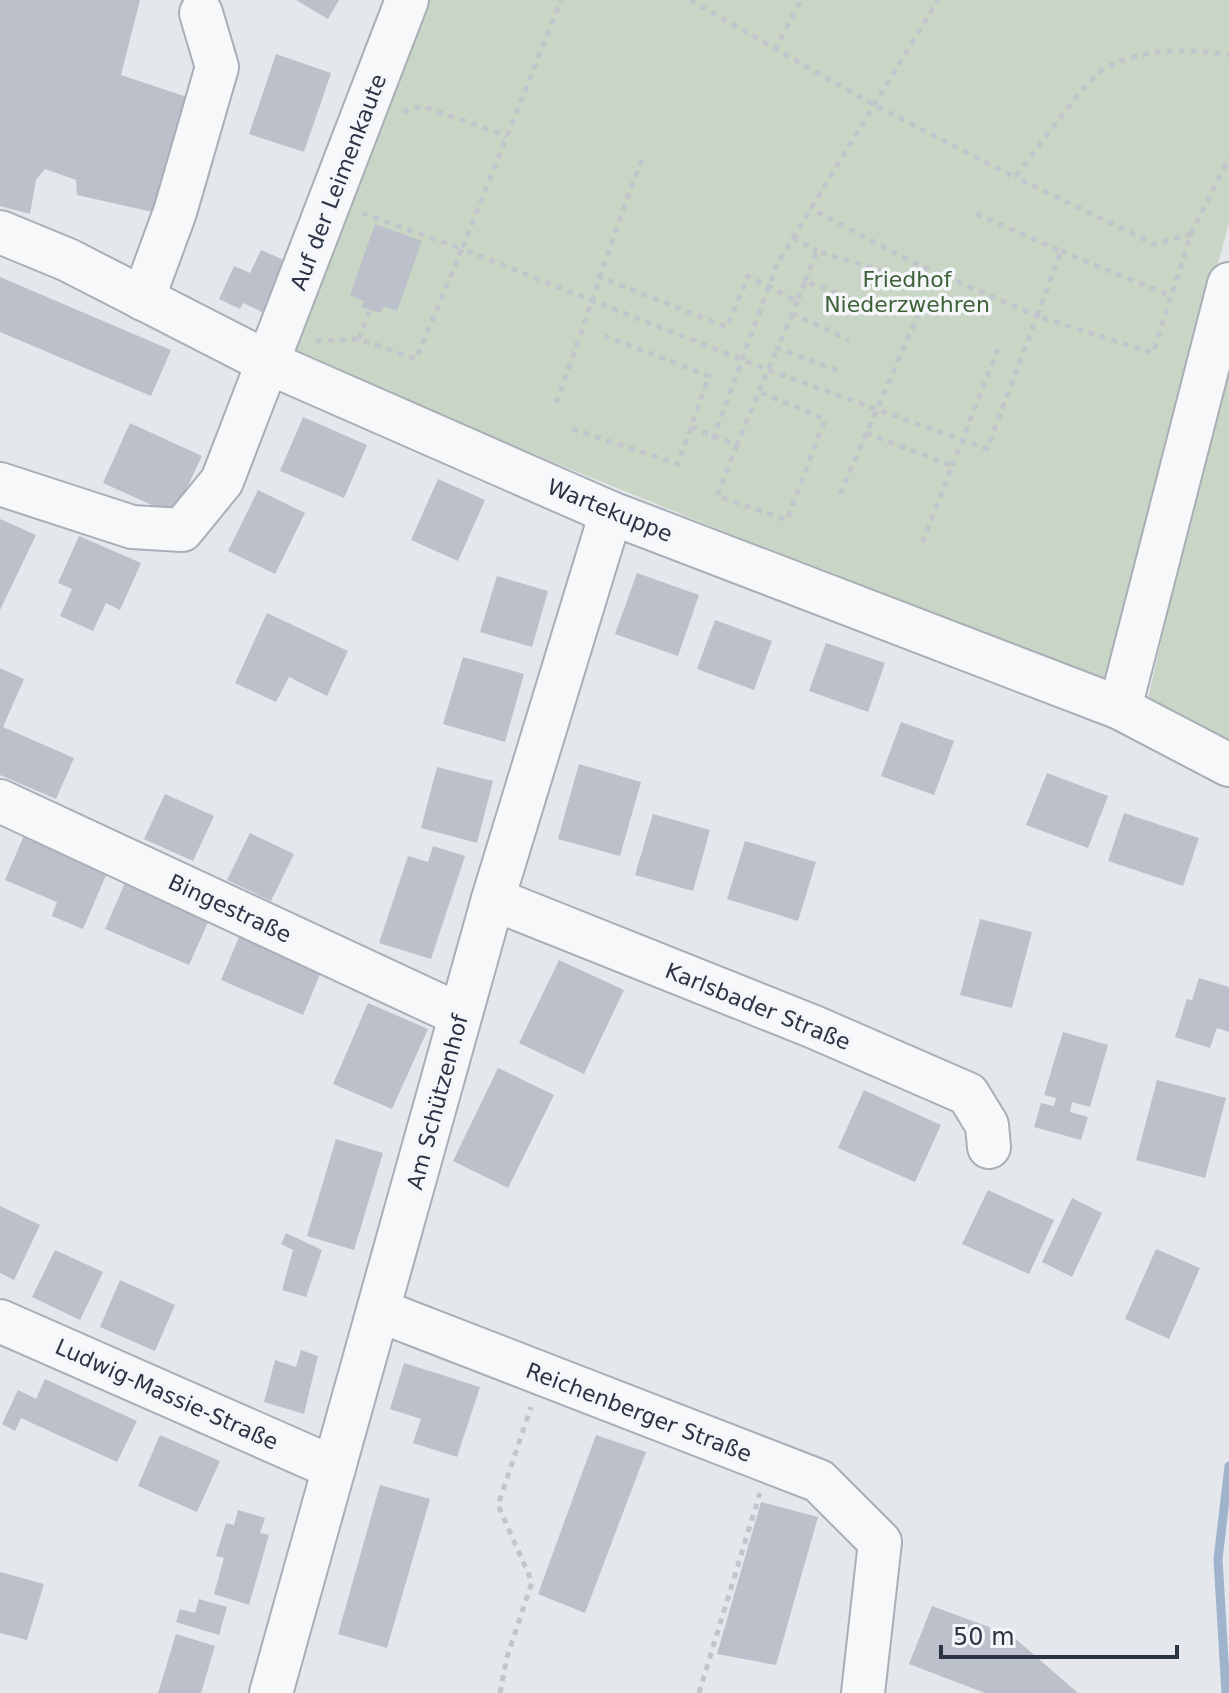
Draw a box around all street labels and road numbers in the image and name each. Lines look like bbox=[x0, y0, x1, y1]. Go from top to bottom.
street label: Auf der Leimenkaute bbox=[286, 71, 391, 294]
street label: Wartekuppe bbox=[544, 474, 676, 547]
street label: Bingestraße bbox=[164, 869, 295, 948]
street label: Karlsbader Straße bbox=[662, 958, 854, 1055]
street label: Am Schützenhof bbox=[402, 1011, 473, 1192]
street label: Ludwig-Massie-Straße bbox=[52, 1334, 282, 1455]
street label: Reichenberger Straße bbox=[522, 1358, 755, 1467]

